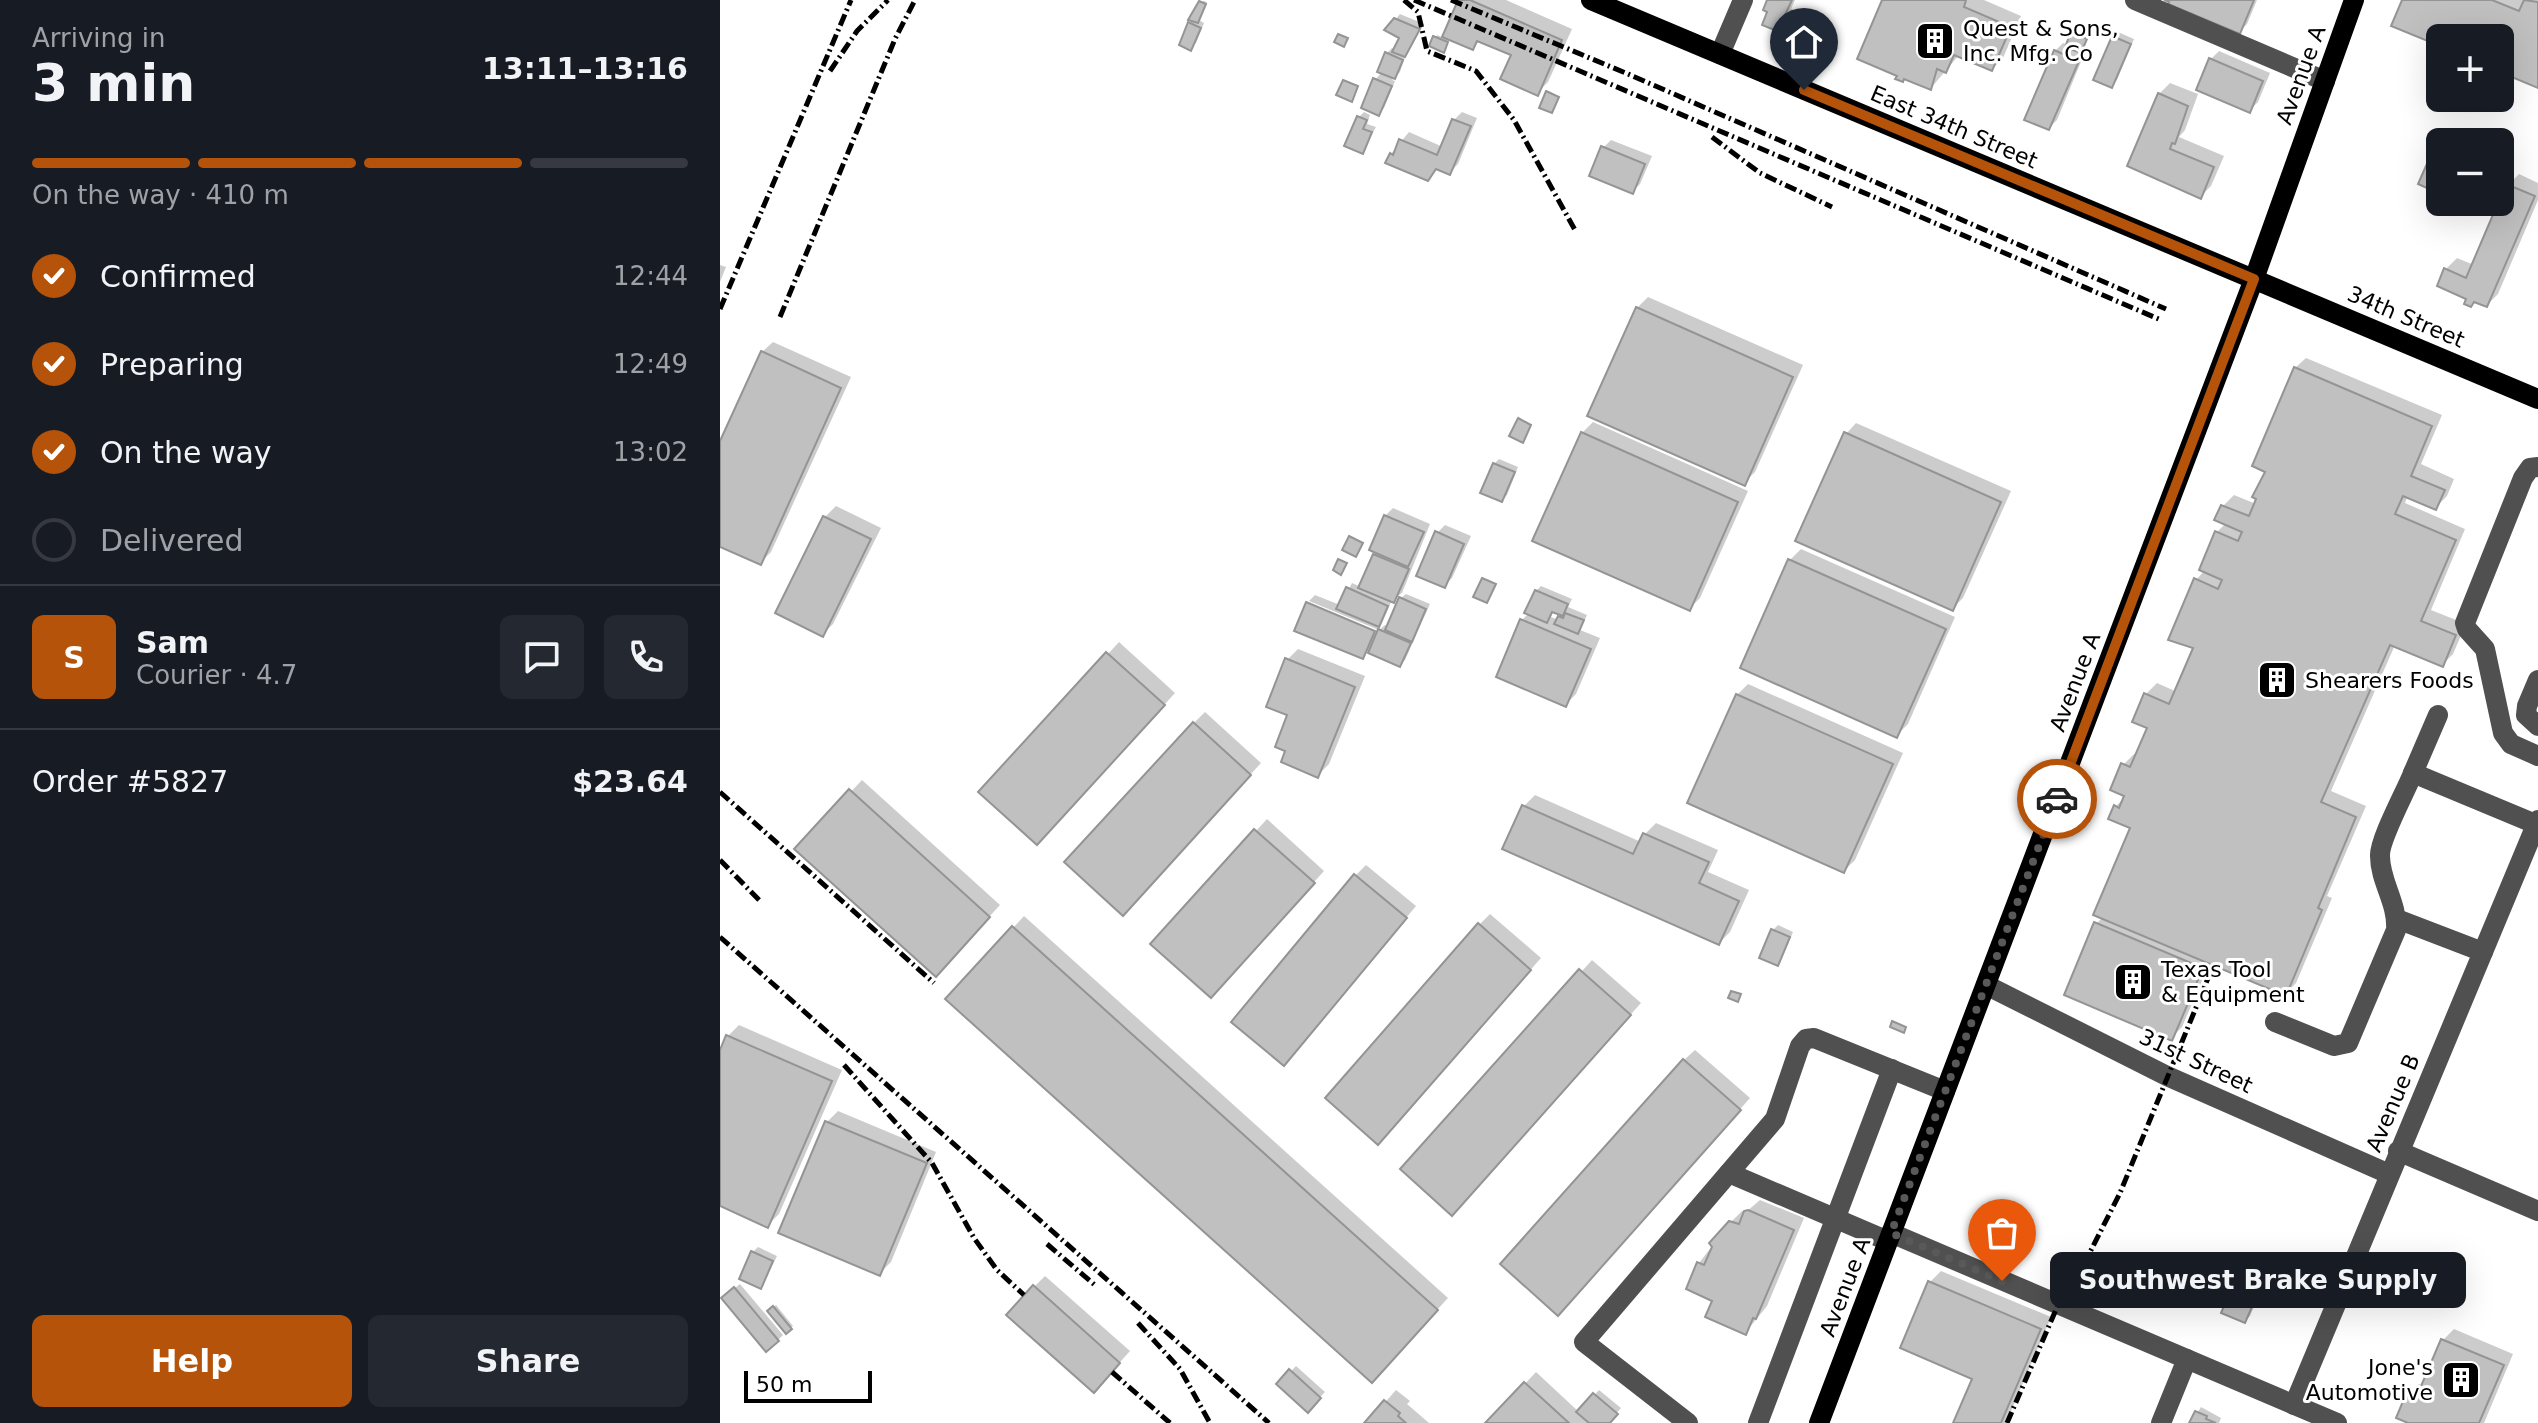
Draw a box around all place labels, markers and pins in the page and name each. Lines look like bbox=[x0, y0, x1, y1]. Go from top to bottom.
pin bbox=[1770, 8, 1838, 90]
place label: Quest & Sons, Inc. Mfg. Co bbox=[1963, 16, 2119, 66]
building icon: Quest & Sons, Inc. Mfg. Co bbox=[1914, 20, 1956, 62]
building icon: Shearers Foods bbox=[2256, 659, 2298, 701]
place label: Shearers Foods bbox=[2305, 668, 2474, 693]
place label: Texas Tool & Equipment bbox=[2160, 957, 2305, 1007]
building icon: Texas Tool & Equipment bbox=[2112, 961, 2154, 1003]
pin bbox=[1968, 1199, 2036, 1281]
callout: Southwest Brake Supply bbox=[2050, 1253, 2466, 1309]
place label: Jone's Automotive bbox=[2306, 1355, 2433, 1405]
building icon: Jone's Automotive bbox=[2440, 1359, 2482, 1401]

